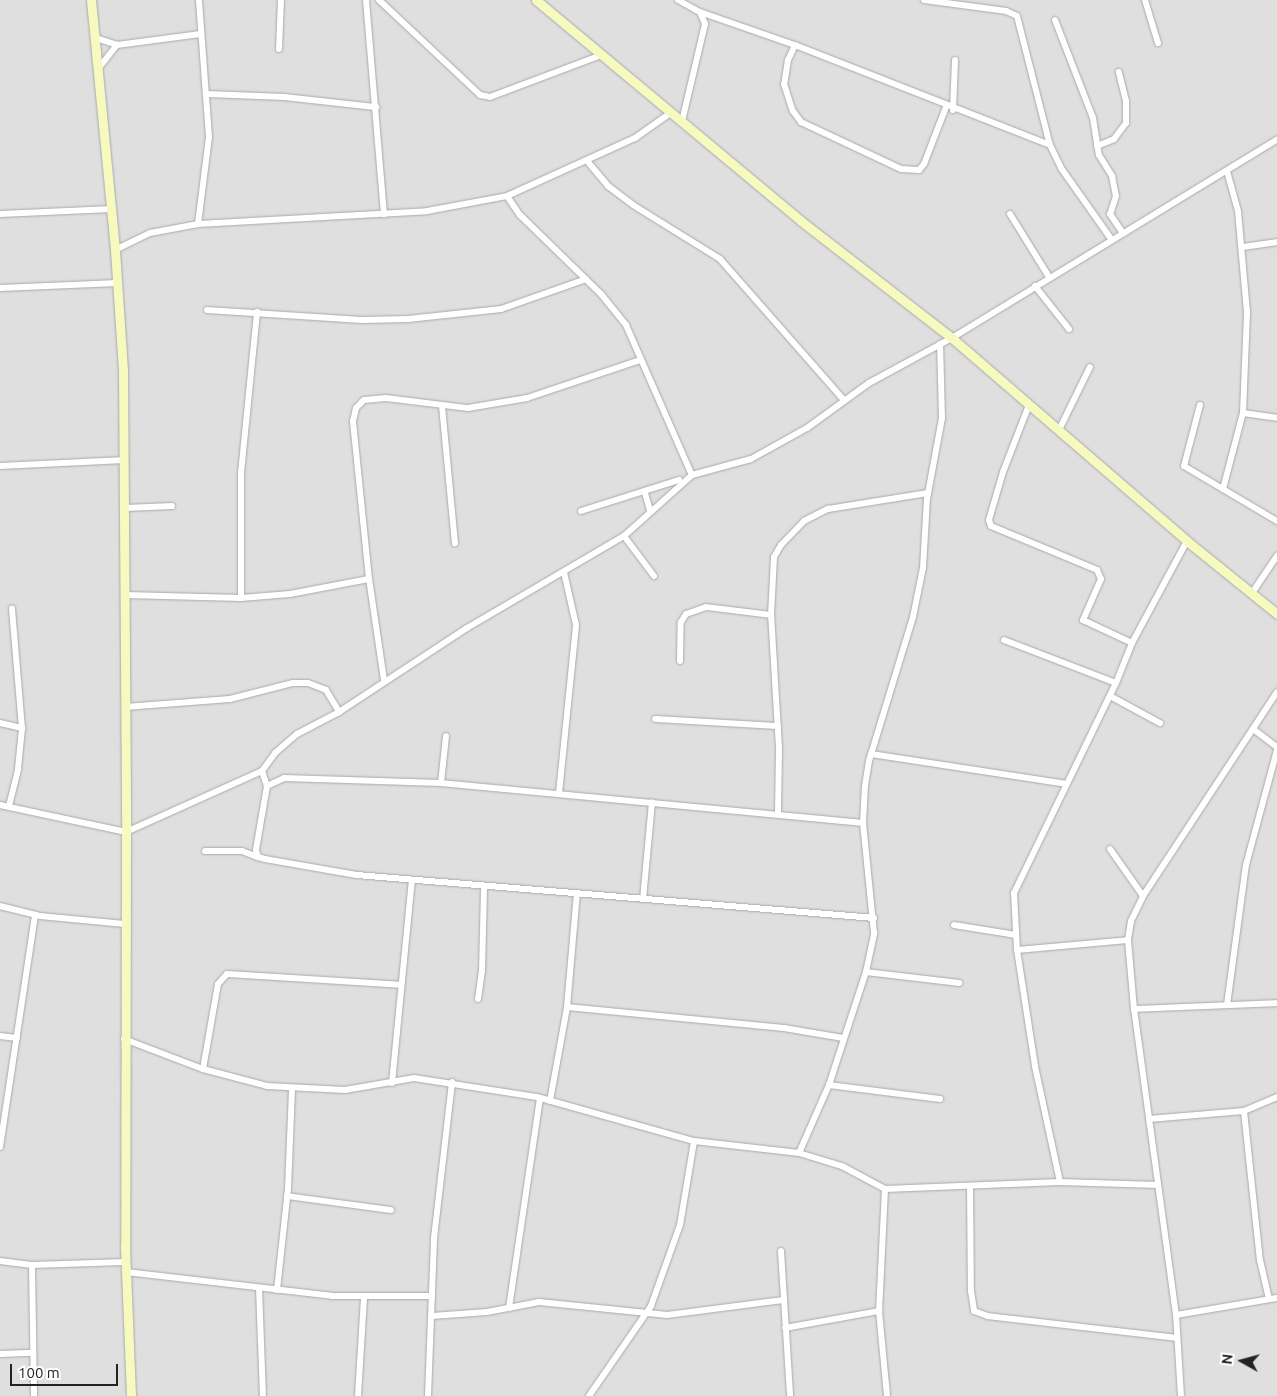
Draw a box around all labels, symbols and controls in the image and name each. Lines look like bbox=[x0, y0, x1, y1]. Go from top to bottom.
north arrow bbox=[1217, 1336, 1267, 1386]
text: N bbox=[1219, 1353, 1236, 1365]
scale bar bbox=[12, 1354, 120, 1386]
text: 100 m bbox=[18, 1364, 60, 1381]

